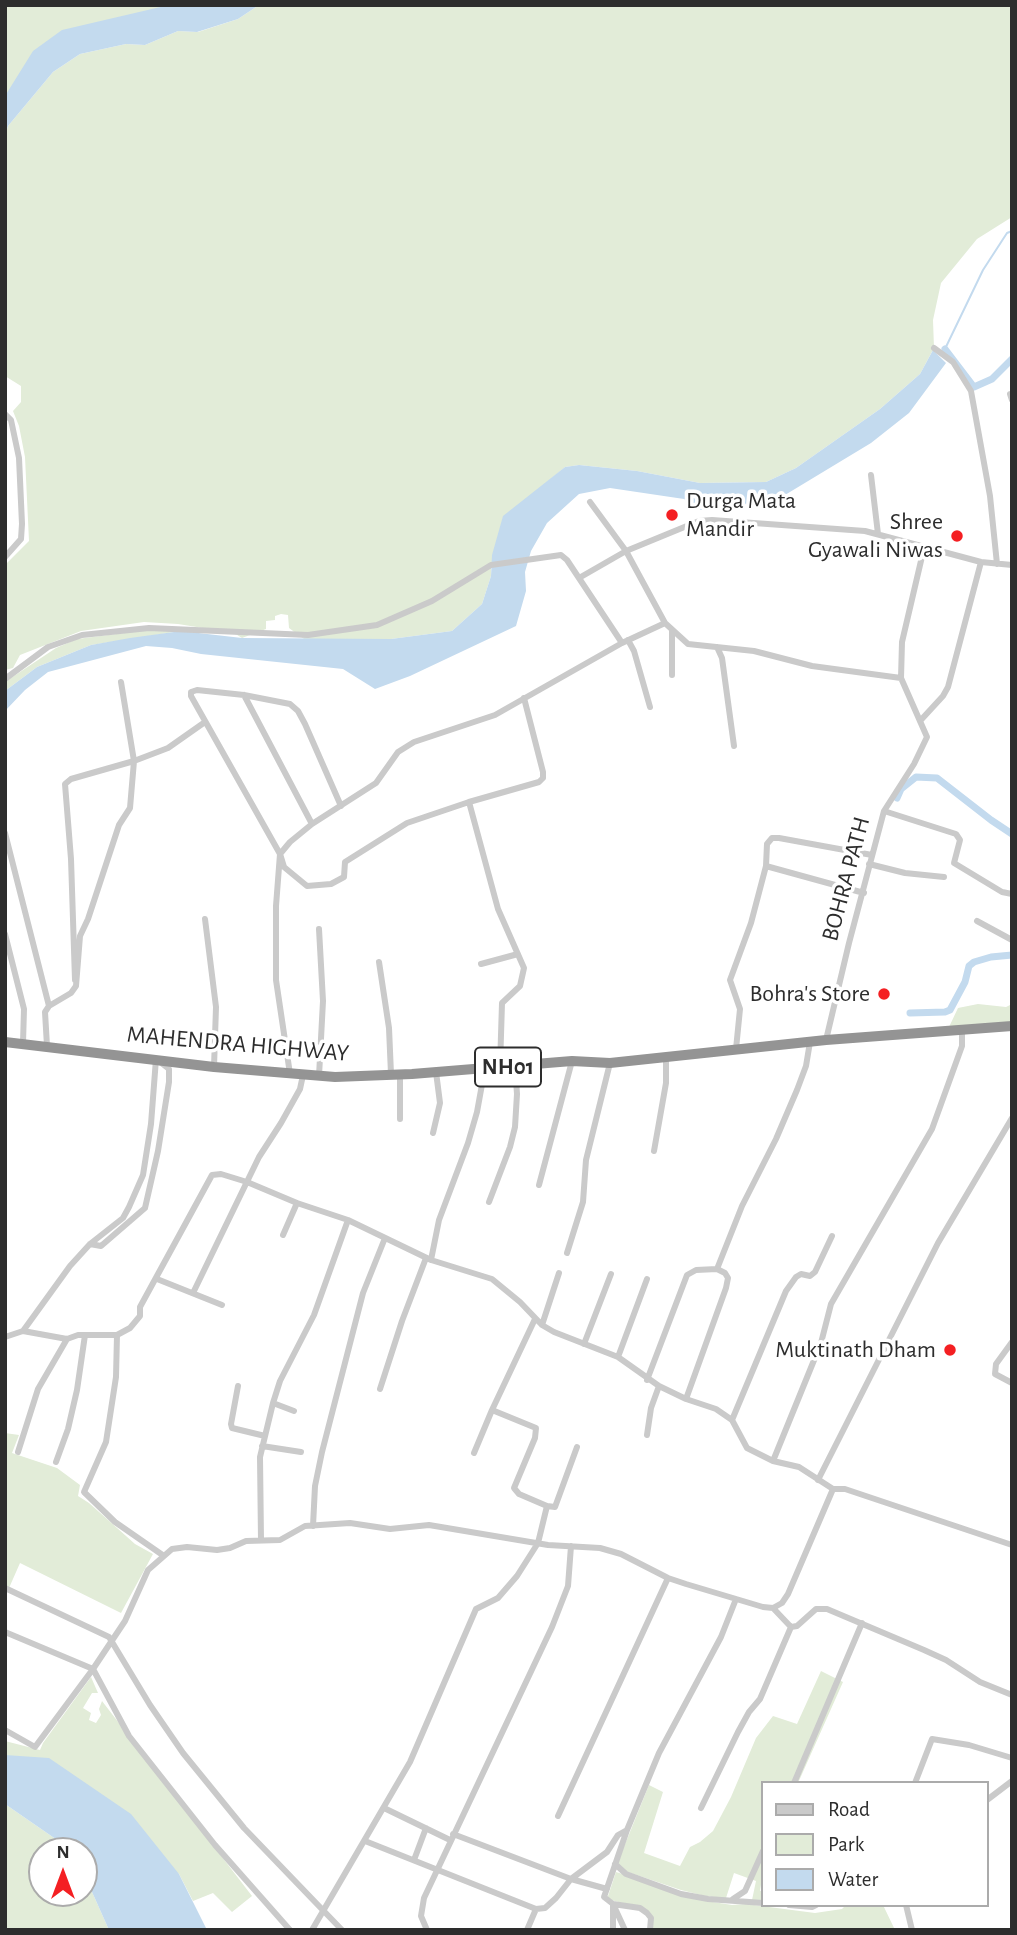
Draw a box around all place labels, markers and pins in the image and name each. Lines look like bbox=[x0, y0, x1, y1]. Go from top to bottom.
place label: Durga Mata Mandir bbox=[686, 487, 796, 543]
marker: Durga Mata Mandir bbox=[664, 507, 680, 523]
place label: Shree Gyawali Niwas bbox=[808, 508, 943, 564]
marker: Shree Gyawali Niwas bbox=[949, 528, 965, 544]
place label: Bohra's Store bbox=[750, 980, 870, 1008]
marker: Bohra's Store bbox=[876, 986, 892, 1002]
place label: Muktinath Dham bbox=[775, 1336, 936, 1364]
marker: Muktinath Dham bbox=[942, 1342, 958, 1358]

